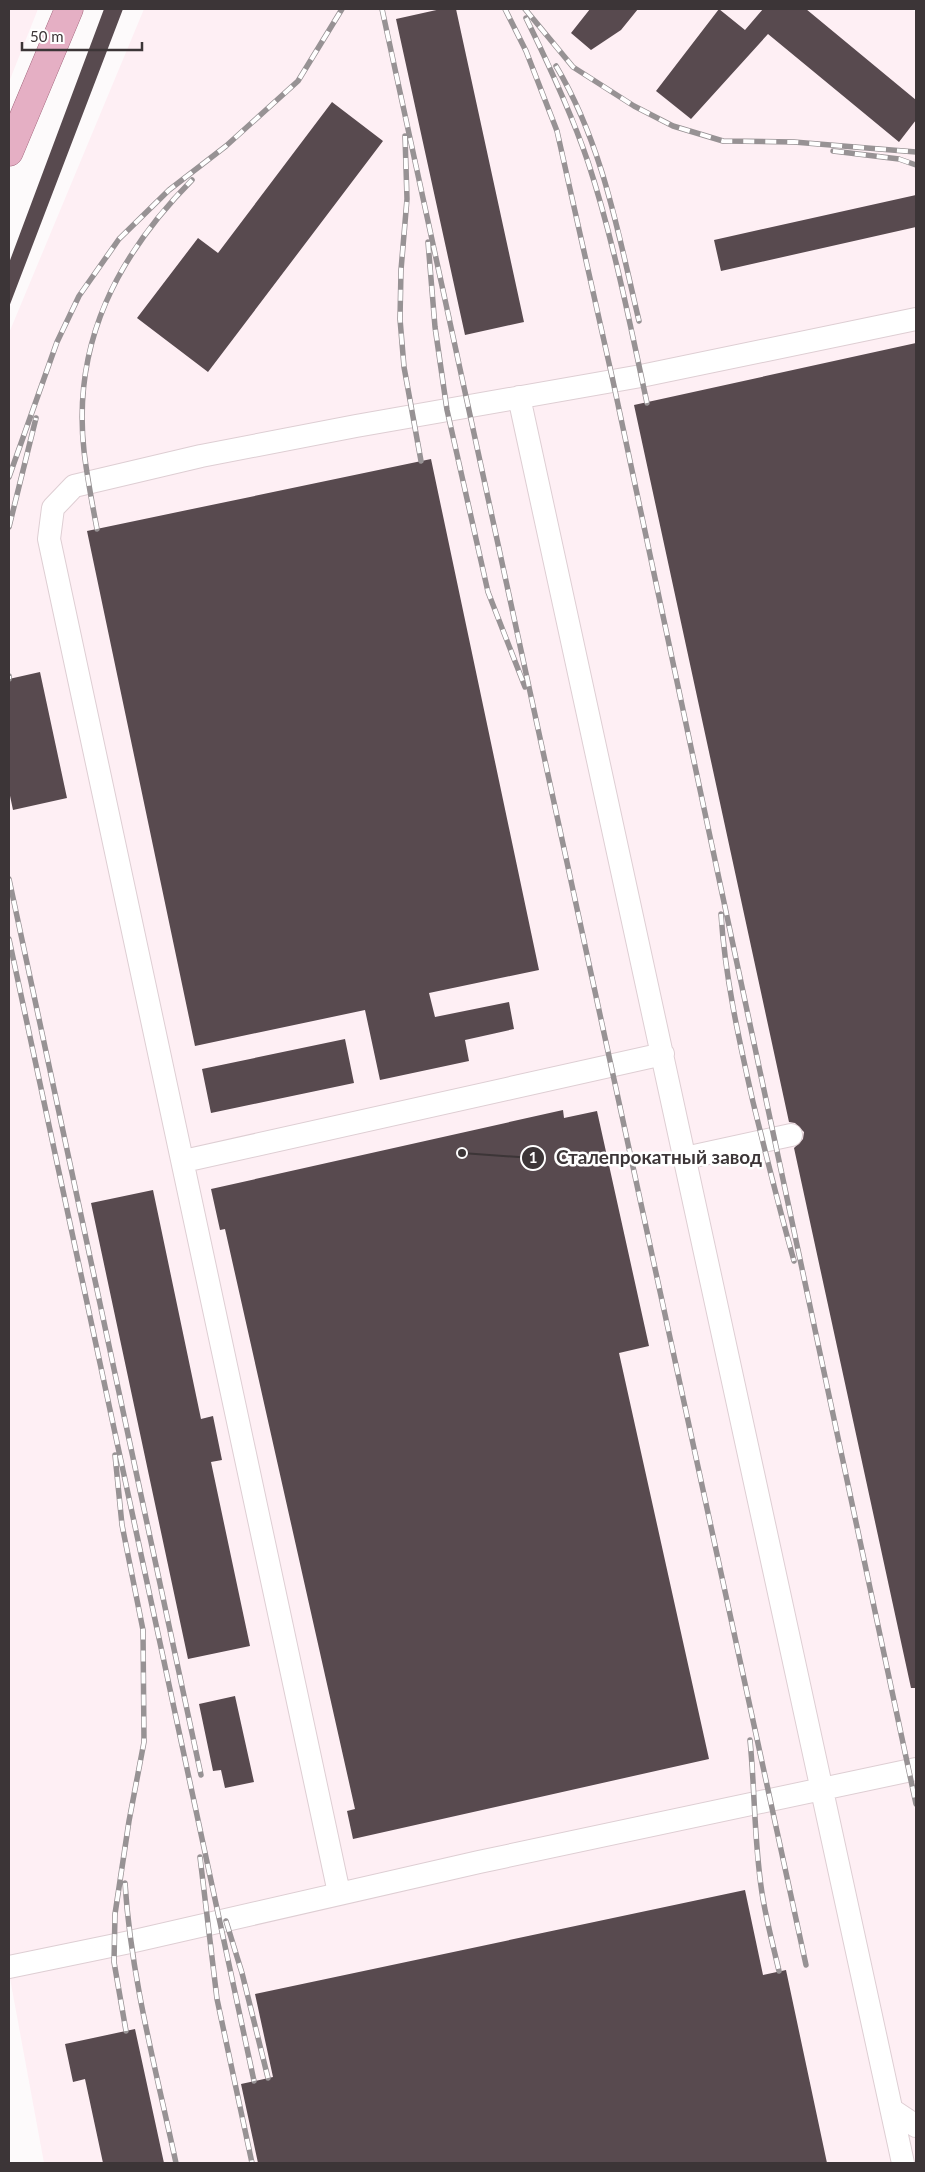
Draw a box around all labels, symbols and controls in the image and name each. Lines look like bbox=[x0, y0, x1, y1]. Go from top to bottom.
scale bar bbox=[22, 20, 142, 52]
text: 50 m bbox=[30, 27, 64, 45]
callout: Сталепрокатный завод bbox=[521, 1141, 772, 1175]
text: Сталепрокатный завод bbox=[556, 1145, 762, 1168]
text: 1 bbox=[529, 1148, 537, 1166]

